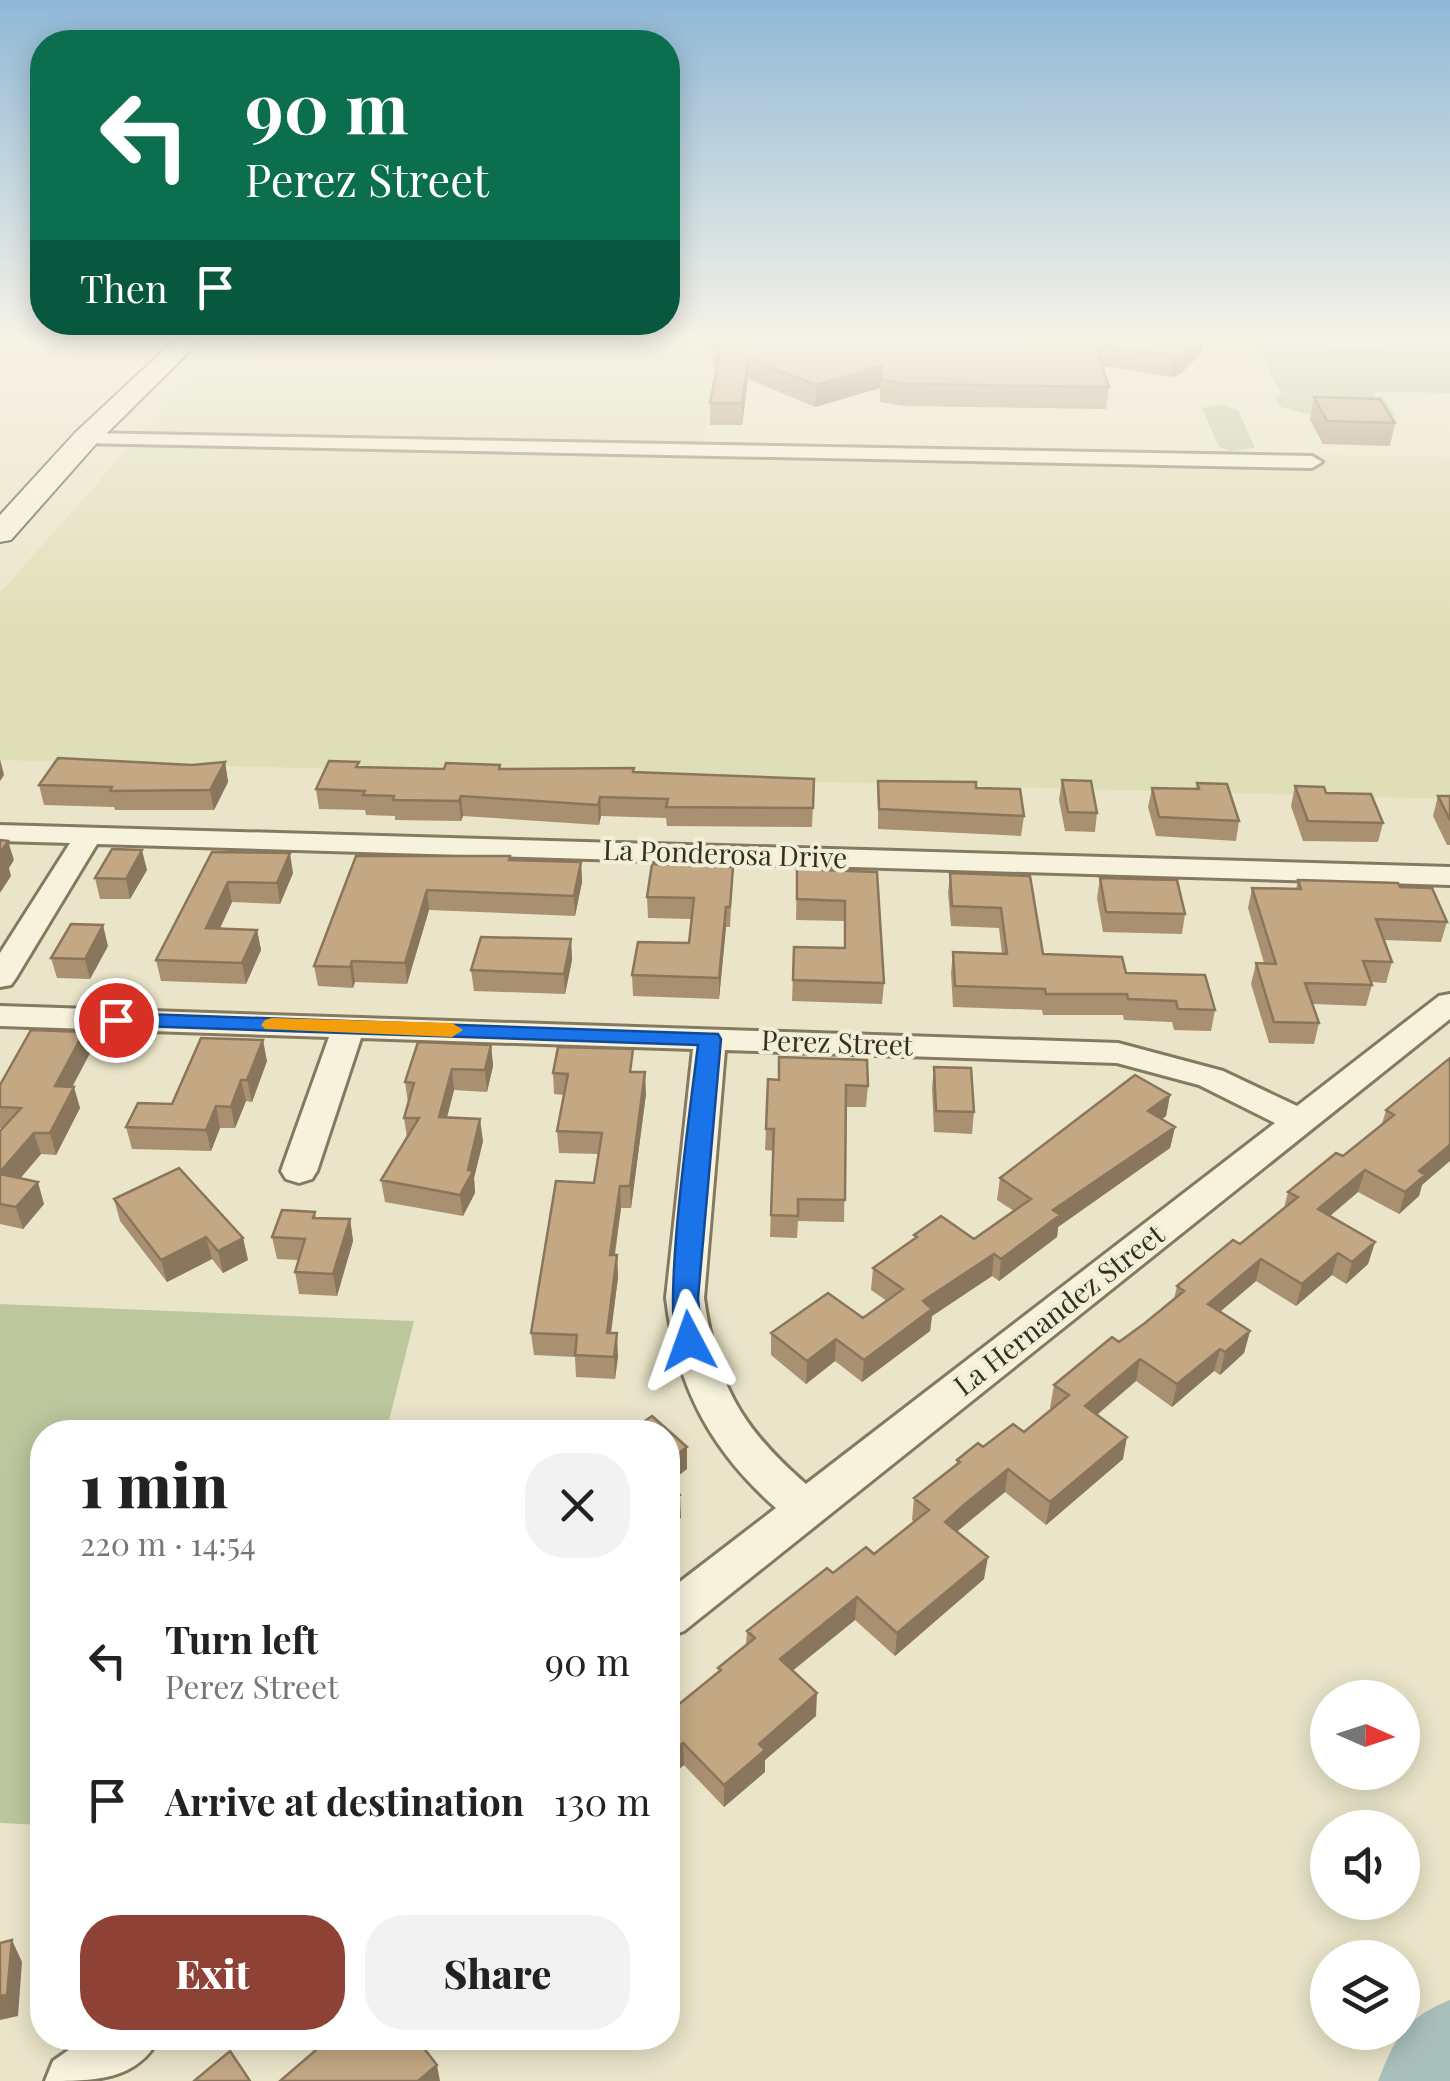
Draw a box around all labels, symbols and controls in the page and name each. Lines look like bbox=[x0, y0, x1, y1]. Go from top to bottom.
text: 90 m bbox=[245, 58, 409, 152]
icon: left bbox=[80, 70, 210, 200]
text: Perez Street bbox=[245, 148, 489, 208]
icon: arrive bbox=[188, 260, 243, 315]
text: Then bbox=[80, 262, 168, 313]
street label: La Ponderosa Drive bbox=[602, 830, 848, 875]
pin bbox=[74, 978, 159, 1063]
icon: arrive bbox=[89, 993, 144, 1048]
street label: Perez Street bbox=[761, 1020, 915, 1063]
street label: La Hernandez Street bbox=[945, 1214, 1172, 1403]
position arrow bbox=[637, 1289, 741, 1393]
text: 1 min bbox=[80, 1443, 228, 1523]
button: close bbox=[525, 1453, 630, 1558]
text: 220 m · 14:54 bbox=[80, 1521, 256, 1564]
text: Turn left bbox=[165, 1613, 318, 1664]
icon: left bbox=[80, 1633, 135, 1688]
text: 90 m bbox=[545, 1635, 630, 1686]
text: Perez Street bbox=[165, 1664, 338, 1707]
north arrow bbox=[1310, 1680, 1420, 1790]
map controls bbox=[1310, 1680, 1420, 2050]
icon: arrive bbox=[80, 1773, 135, 1828]
text: Arrive at destination bbox=[165, 1775, 524, 1826]
text: 130 m bbox=[554, 1775, 651, 1826]
button: sound bbox=[1310, 1810, 1420, 1920]
button: Exit bbox=[80, 1915, 345, 2030]
button: Share bbox=[365, 1915, 630, 2030]
button: layers bbox=[1310, 1940, 1420, 2050]

